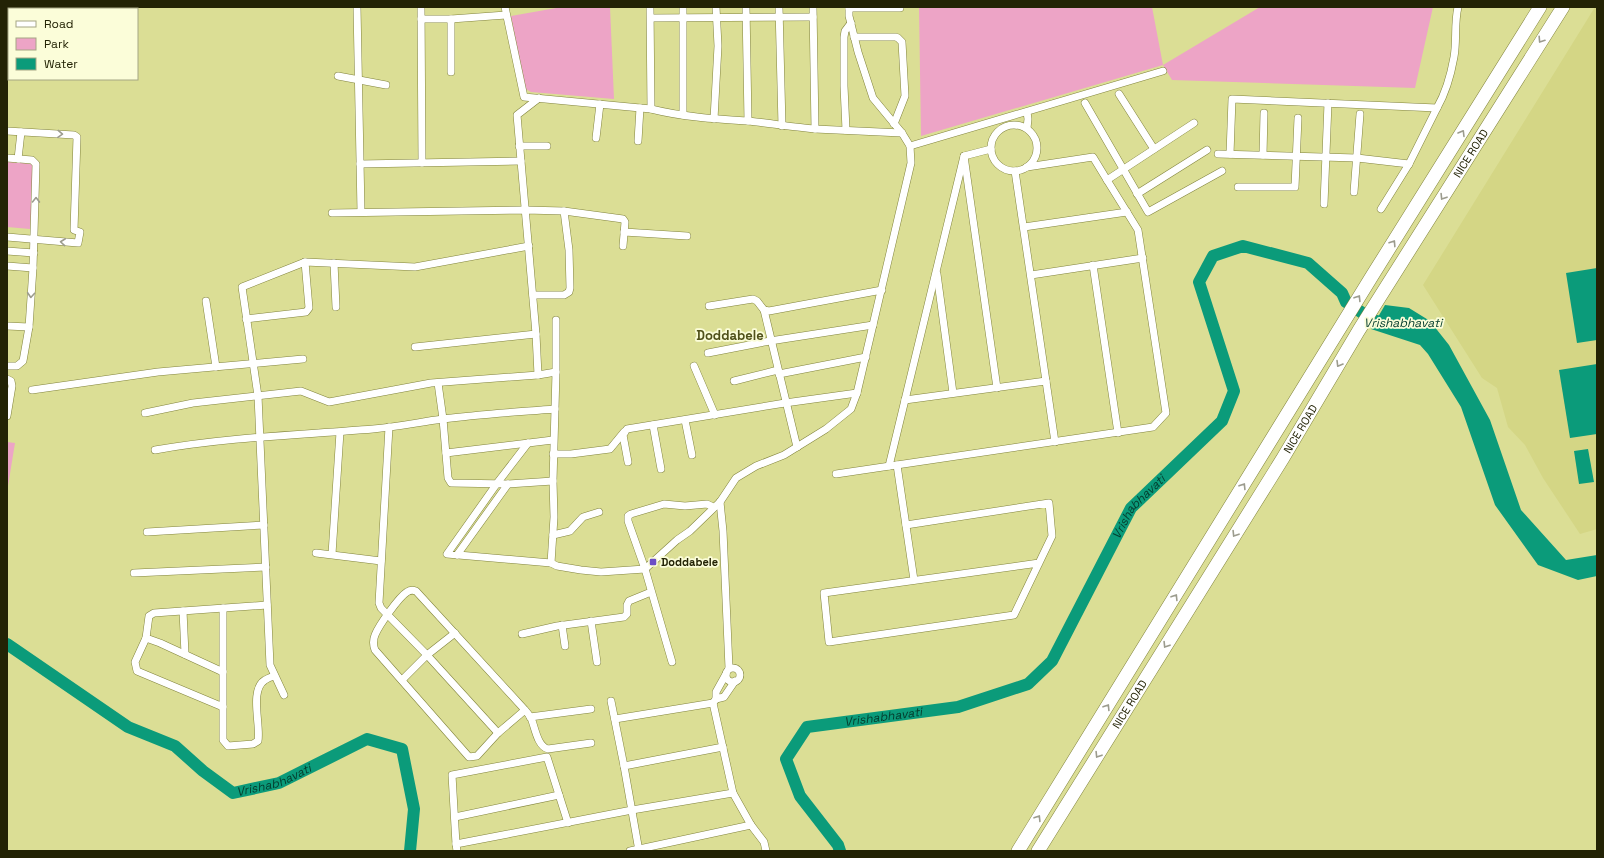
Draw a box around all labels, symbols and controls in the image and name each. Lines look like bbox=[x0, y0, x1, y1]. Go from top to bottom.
legend bbox=[8, 8, 138, 80]
text: Road bbox=[44, 16, 73, 32]
text: Park bbox=[44, 36, 69, 52]
one-way arrow bbox=[1539, 36, 1546, 43]
text: Water bbox=[44, 56, 78, 72]
street label: NICE ROAD bbox=[1450, 126, 1491, 180]
one-way arrow bbox=[57, 130, 63, 138]
one-way arrow bbox=[1457, 130, 1464, 137]
one-way arrow bbox=[1440, 193, 1448, 200]
one-way arrow bbox=[32, 197, 40, 203]
one-way arrow bbox=[60, 238, 66, 247]
one-way arrow bbox=[1388, 240, 1396, 247]
one-way arrow bbox=[27, 292, 36, 298]
one-way arrow bbox=[1353, 295, 1361, 302]
water label: Vrishabhavati bbox=[1364, 315, 1444, 331]
district label: Doddabele bbox=[696, 327, 764, 344]
one-way arrow bbox=[1337, 360, 1344, 367]
street label: NICE ROAD bbox=[1280, 402, 1320, 456]
water label: Vrishabhavati bbox=[1108, 470, 1170, 542]
one-way arrow bbox=[1239, 483, 1246, 490]
one-way arrow bbox=[1233, 530, 1240, 537]
place label: Doddabele bbox=[661, 555, 718, 569]
marker: Doddabele bbox=[648, 557, 658, 567]
one-way arrow bbox=[1170, 594, 1178, 601]
one-way arrow bbox=[1163, 641, 1171, 648]
street label: NICE ROAD bbox=[1109, 677, 1150, 731]
water label: Vrishabhavati bbox=[843, 704, 925, 730]
one-way arrow bbox=[1102, 704, 1109, 711]
one-way arrow bbox=[1095, 751, 1102, 758]
water label: Vrishabhavati bbox=[235, 759, 316, 800]
one-way arrow bbox=[1034, 815, 1041, 822]

